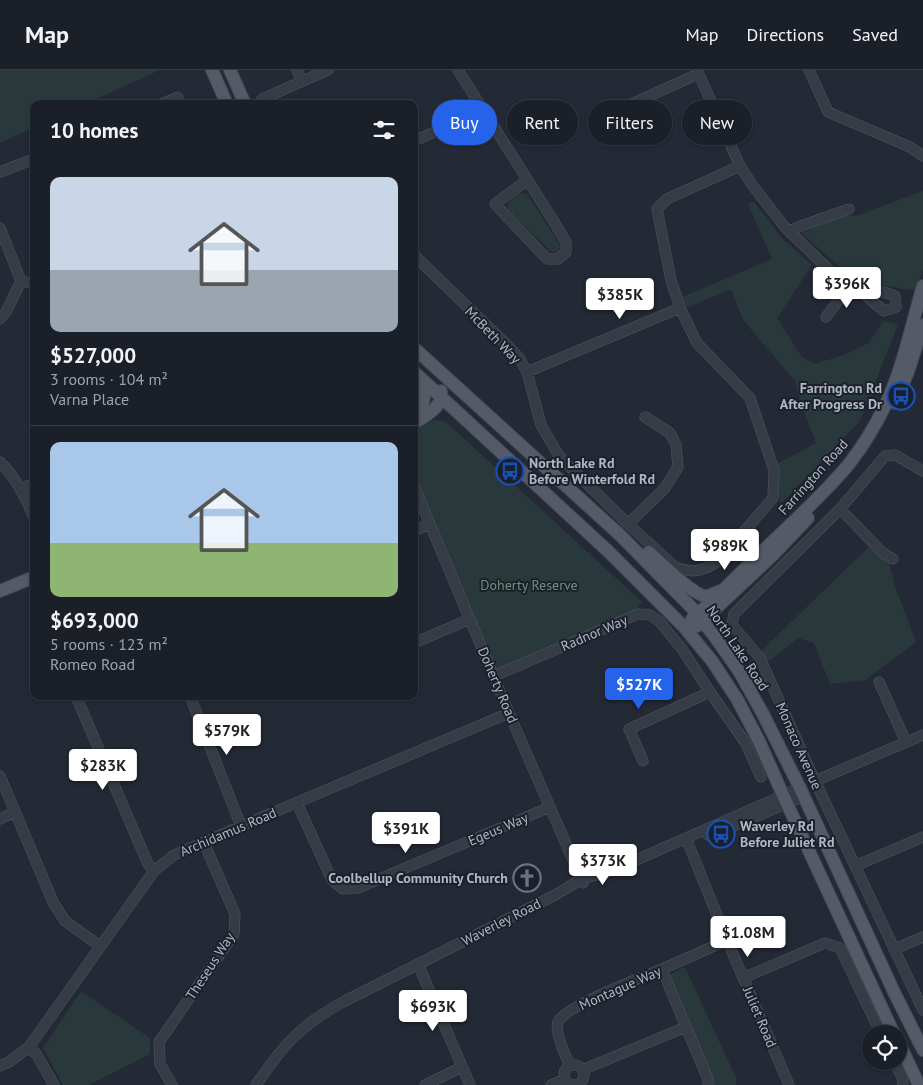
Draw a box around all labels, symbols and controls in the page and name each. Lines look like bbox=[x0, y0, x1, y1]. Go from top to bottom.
text: Map bbox=[25, 19, 69, 50]
text: Map bbox=[686, 23, 718, 46]
text: Directions bbox=[746, 23, 824, 46]
text: Saved bbox=[852, 23, 898, 46]
chip: Buy bbox=[432, 100, 497, 145]
chip: Rent bbox=[507, 100, 578, 145]
chip: Filters bbox=[588, 100, 672, 145]
chip: New bbox=[682, 100, 752, 145]
icon: filters bbox=[370, 116, 398, 144]
text: 10 homes bbox=[50, 117, 138, 144]
icon: home bbox=[179, 209, 269, 299]
pin: $396K bbox=[812, 266, 882, 309]
text: $396K bbox=[824, 273, 870, 293]
pin: $385K bbox=[585, 278, 655, 320]
text: $385K bbox=[597, 284, 643, 304]
street label: McBeth Way bbox=[461, 302, 525, 368]
text: $527,000 bbox=[50, 342, 136, 369]
text: 3 rooms · 104 m² bbox=[50, 369, 168, 389]
place label: Farrington Rd After Progress Dr bbox=[780, 379, 882, 413]
bus stop icon: Farrington Rd After Progress Dr bbox=[886, 381, 916, 411]
text: Varna Place bbox=[50, 389, 129, 409]
street label: Farrington Road bbox=[774, 435, 852, 519]
place label: North Lake Rd Before Winterfold Rd bbox=[529, 454, 655, 488]
bus stop icon: North Lake Rd Before Winterfold Rd bbox=[495, 456, 525, 486]
icon: home bbox=[179, 475, 269, 565]
pin: $989K bbox=[690, 528, 760, 571]
text: $989K bbox=[702, 535, 748, 555]
park label: Doherty Reserve bbox=[480, 576, 578, 594]
street label: North Lake Road bbox=[703, 602, 773, 694]
text: $693,000 bbox=[50, 607, 139, 634]
street label: Radnor Way bbox=[558, 611, 630, 655]
text: 5 rooms · 123 m² bbox=[50, 634, 168, 654]
street label: Doherty Road bbox=[474, 644, 522, 726]
text: Romeo Road bbox=[50, 654, 135, 674]
pin: $527K bbox=[604, 668, 674, 710]
text: $527K bbox=[616, 674, 662, 694]
street label: Monaco Avenue bbox=[772, 700, 826, 792]
pin: $579K bbox=[192, 714, 262, 756]
text: $579K bbox=[204, 720, 250, 740]
pin: $283K bbox=[68, 748, 138, 791]
text: $283K bbox=[80, 755, 126, 775]
street label: Archidamus Road bbox=[177, 804, 279, 860]
street label: Egeus Way bbox=[465, 808, 531, 850]
pin: $391K bbox=[371, 812, 441, 854]
place label: Waverley Rd Before Juliet Rd bbox=[740, 817, 835, 851]
text: $391K bbox=[383, 818, 429, 838]
bus stop icon: Waverley Rd Before Juliet Rd bbox=[706, 819, 736, 849]
pin: $373K bbox=[568, 844, 638, 886]
text: $373K bbox=[580, 850, 626, 870]
church icon: Coolbellup Community Church bbox=[512, 863, 542, 893]
place label: Coolbellup Community Church bbox=[328, 869, 508, 887]
street label: Waverley Road bbox=[458, 894, 544, 950]
pin: $1.08M bbox=[707, 916, 789, 958]
text: $1.08M bbox=[721, 922, 775, 942]
street label: Theseus Way bbox=[181, 928, 239, 1003]
street label: Montague Way bbox=[576, 962, 664, 1014]
street label: Juliet Road bbox=[739, 983, 781, 1050]
pin: $693K bbox=[398, 990, 468, 1032]
text: $693K bbox=[410, 996, 456, 1016]
map controls bbox=[862, 1025, 907, 1070]
button: locate bbox=[862, 1025, 907, 1070]

